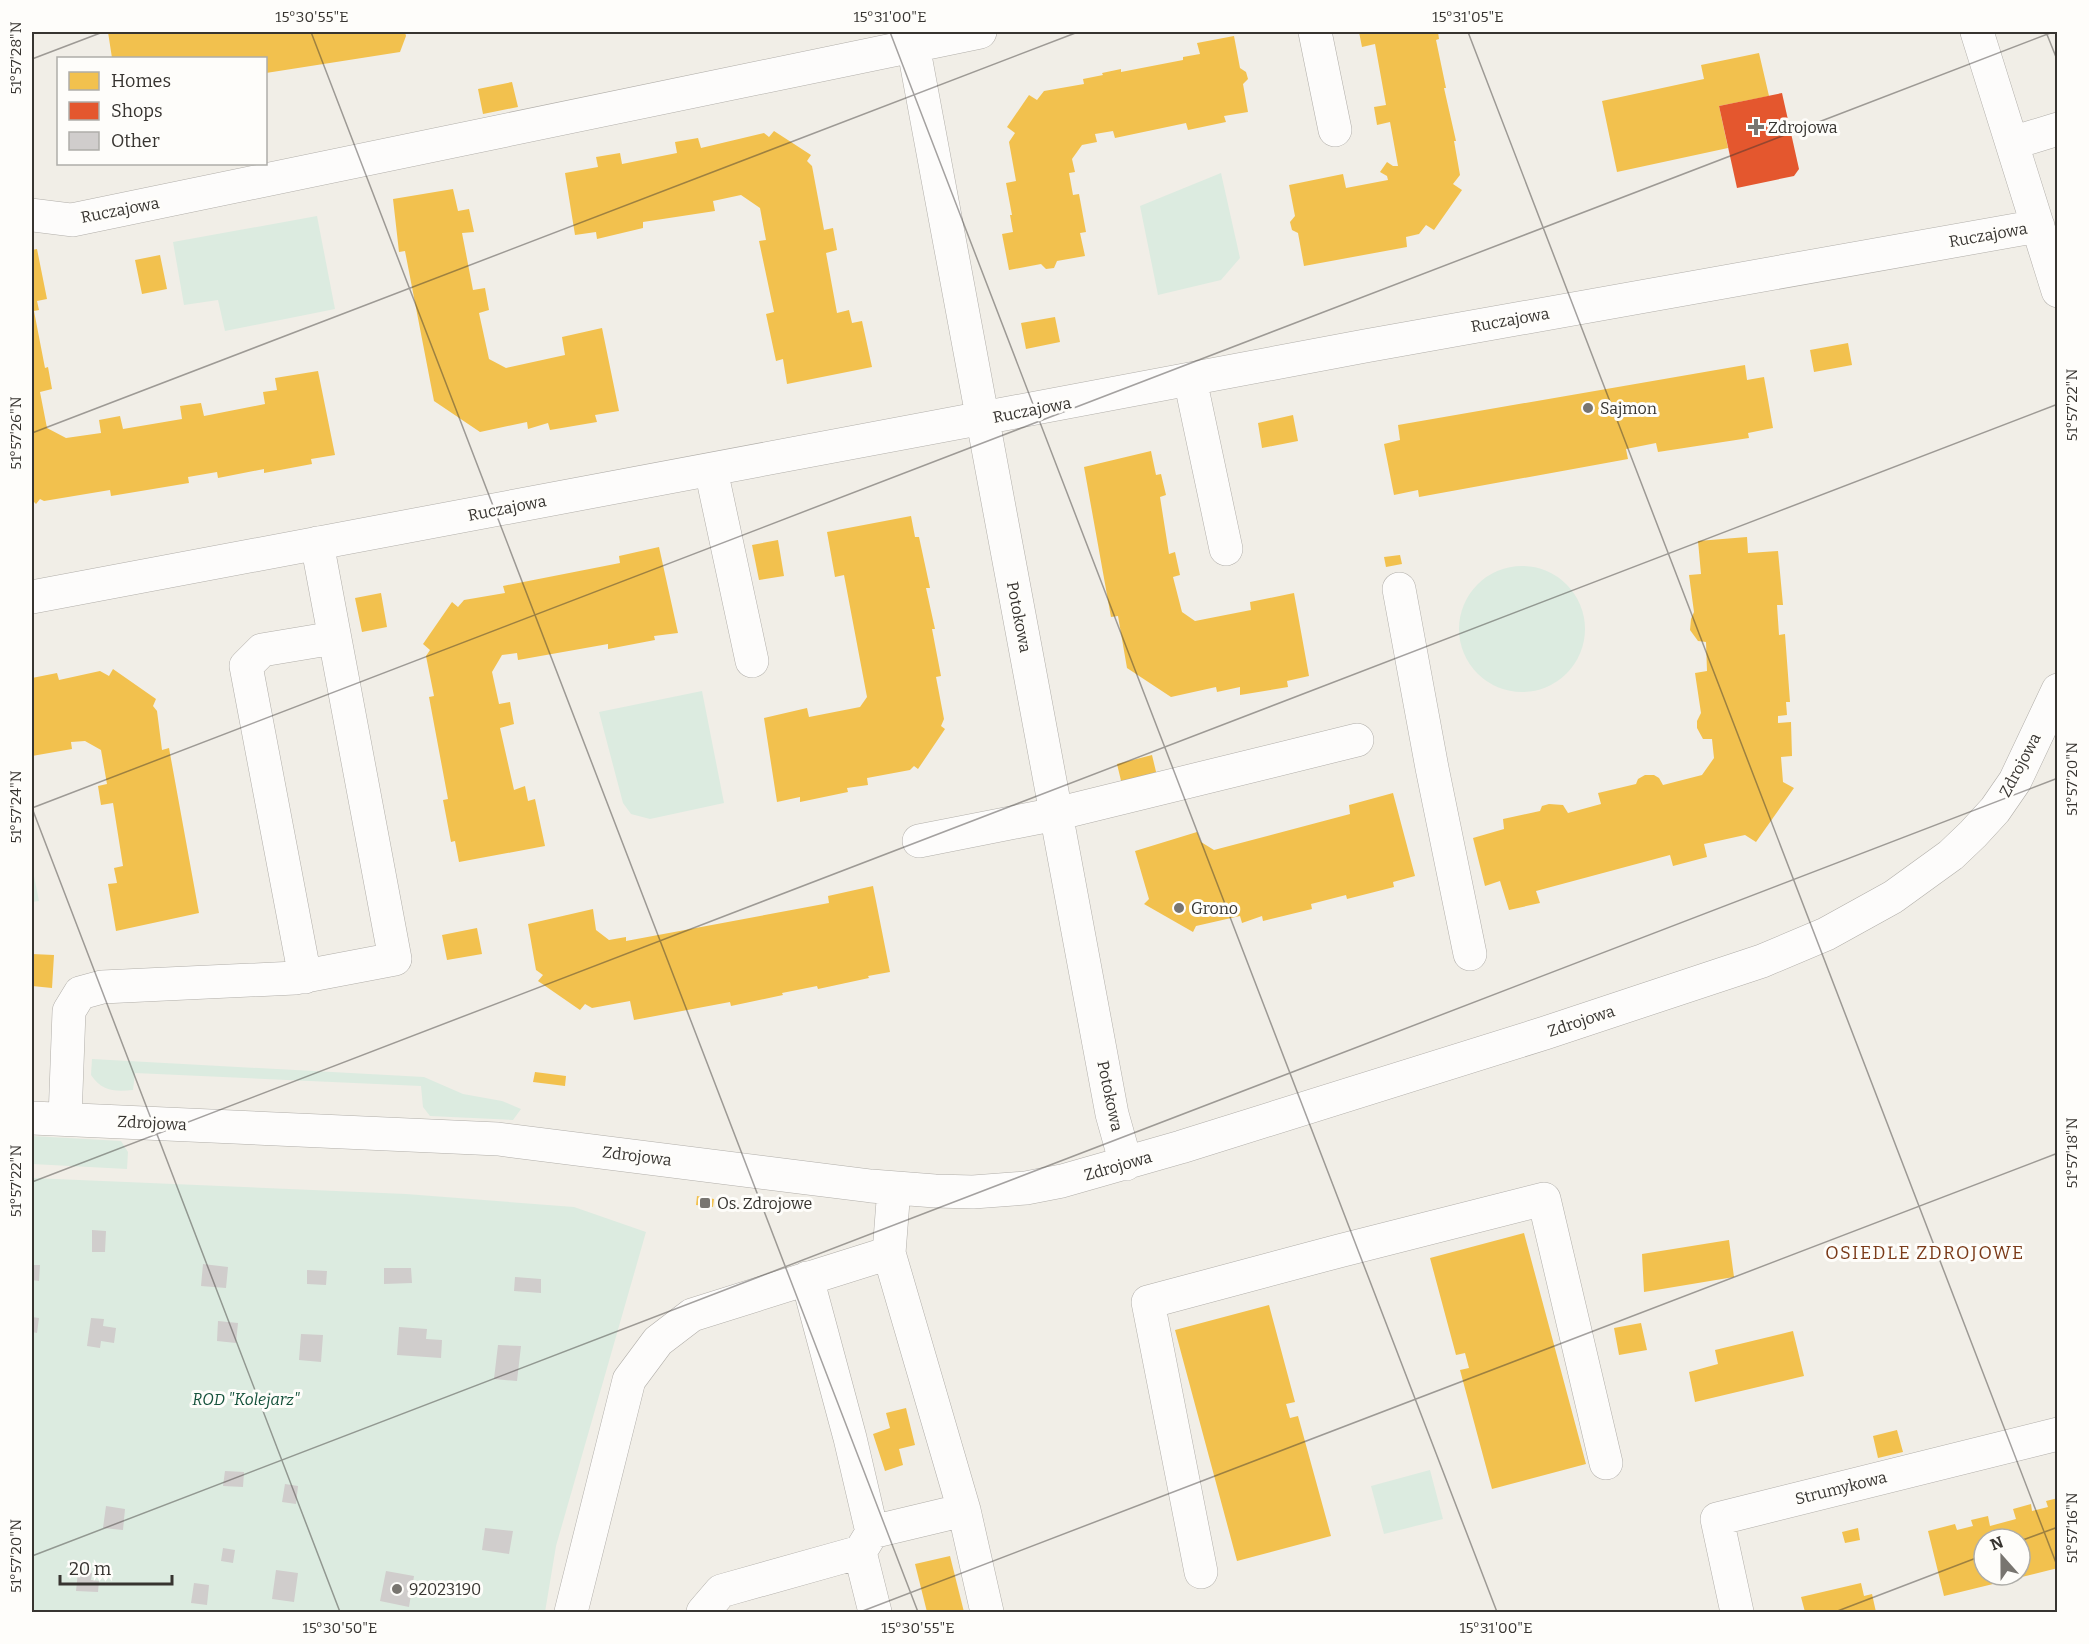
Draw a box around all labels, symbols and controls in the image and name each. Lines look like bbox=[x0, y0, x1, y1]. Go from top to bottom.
text: 15°30'55"E bbox=[275, 8, 349, 26]
text: 15°31'00"E bbox=[854, 8, 926, 26]
text: 15°31'05"E bbox=[1432, 8, 1504, 26]
text: 51°57'28"N bbox=[7, 21, 25, 95]
legend bbox=[57, 57, 267, 165]
text: Homes bbox=[111, 70, 171, 92]
text: Shops bbox=[111, 100, 163, 122]
place label: Zdrojowa bbox=[1768, 118, 1838, 137]
marker: Zdrojowa bbox=[1749, 120, 1763, 134]
text: Other bbox=[111, 130, 160, 152]
street label: Ruczajowa bbox=[79, 193, 161, 227]
street label: Ruczajowa bbox=[1947, 219, 2029, 251]
street label: Ruczajowa bbox=[1469, 304, 1551, 336]
text: 51°57'22"N bbox=[2063, 369, 2081, 441]
street label: Ruczajowa bbox=[991, 393, 1073, 427]
text: 51°57'26"N bbox=[7, 396, 25, 470]
place label: Sajmon bbox=[1600, 399, 1657, 418]
marker: Sajmon bbox=[1581, 401, 1595, 415]
street label: Ruczajowa bbox=[466, 491, 548, 525]
street label: Potokowa bbox=[1003, 580, 1035, 654]
street label: Zdrojowa bbox=[1995, 730, 2045, 800]
text: 51°57'20"N bbox=[2063, 742, 2081, 816]
text: 51°57'24"N bbox=[7, 770, 25, 844]
place label: Grono bbox=[1191, 899, 1238, 918]
marker: Grono bbox=[1172, 901, 1186, 915]
street label: Zdrojowa bbox=[1545, 1001, 1617, 1041]
street label: Potokowa bbox=[1093, 1059, 1127, 1133]
street label: Zdrojowa bbox=[117, 1112, 187, 1134]
text: 51°57'18"N bbox=[2063, 1117, 2081, 1189]
street label: Zdrojowa bbox=[601, 1142, 673, 1170]
text: 51°57'22"N bbox=[7, 1145, 25, 1217]
street label: Zdrojowa bbox=[1082, 1147, 1154, 1185]
place label: Os. Zdrojowe bbox=[717, 1194, 812, 1213]
marker: Os. Zdrojowe bbox=[698, 1196, 712, 1210]
district label: OSIEDLE ZDROJOWE bbox=[1825, 1242, 2025, 1264]
park label: ROD "Kolejarz" bbox=[192, 1390, 301, 1409]
street label: Strumykowa bbox=[1793, 1467, 1889, 1509]
text: 51°57'16"N bbox=[2063, 1492, 2081, 1564]
text: 51°57'20"N bbox=[7, 1519, 25, 1593]
north arrow bbox=[1972, 1527, 2032, 1587]
text: N bbox=[1988, 1532, 2006, 1555]
scale bar bbox=[60, 1548, 172, 1586]
text: 20 m bbox=[69, 1558, 111, 1580]
place label: 92023190 bbox=[409, 1580, 481, 1599]
marker: 92023190 bbox=[390, 1582, 404, 1596]
text: 15°30'50"E bbox=[303, 1619, 377, 1637]
text: 15°30'55"E bbox=[881, 1619, 955, 1637]
text: 15°31'00"E bbox=[1460, 1619, 1532, 1637]

